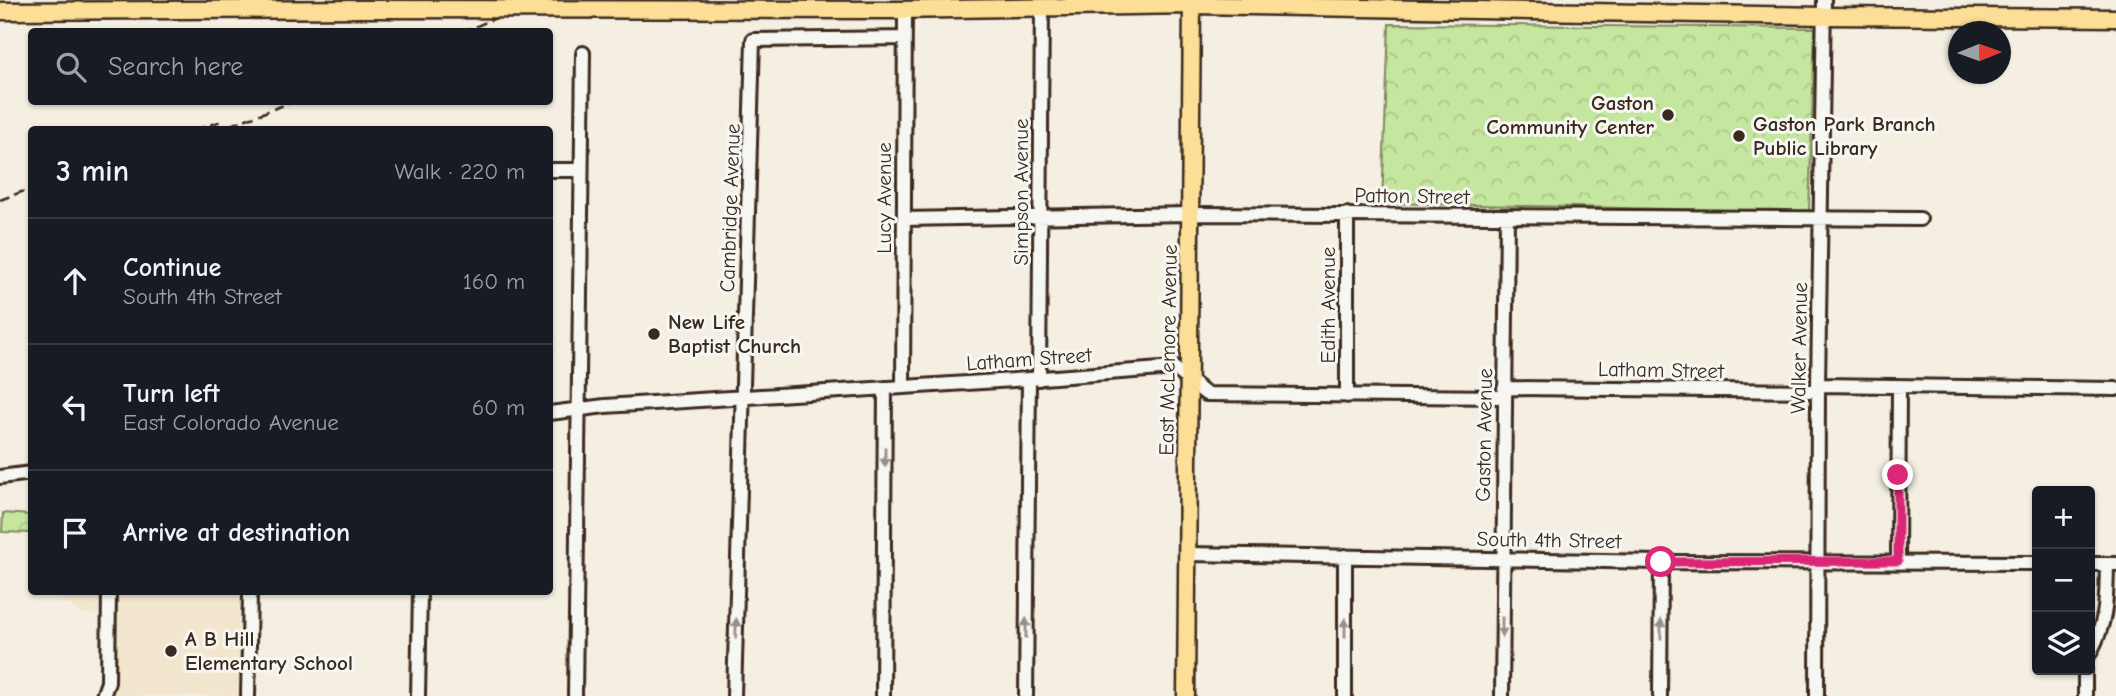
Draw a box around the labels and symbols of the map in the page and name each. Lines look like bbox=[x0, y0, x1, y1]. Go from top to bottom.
north arrow bbox=[1948, 21, 2011, 84]
place label: Gaston Community Center bbox=[1486, 91, 1655, 139]
marker: Gaston Community Center bbox=[1660, 107, 1676, 123]
place label: Gaston Park Branch Public Library bbox=[1753, 112, 1936, 160]
street label: Simpson Avenue bbox=[1009, 118, 1033, 266]
street label: Cambridge Avenue bbox=[715, 123, 745, 293]
marker: Gaston Park Branch Public Library bbox=[1731, 128, 1747, 144]
street label: Lucy Avenue bbox=[872, 142, 896, 254]
street label: Patton Street bbox=[1354, 183, 1471, 209]
street label: East McLemore Avenue bbox=[1154, 244, 1182, 456]
street label: Edith Avenue bbox=[1316, 247, 1340, 363]
street label: Walker Avenue bbox=[1786, 282, 1812, 414]
place label: New Life Baptist Church bbox=[668, 310, 801, 358]
marker: New Life Baptist Church bbox=[646, 326, 662, 342]
street label: Latham Street bbox=[965, 343, 1094, 375]
street label: Latham Street bbox=[1598, 357, 1725, 383]
street label: Gaston Avenue bbox=[1471, 368, 1497, 502]
one-way arrow bbox=[879, 446, 891, 468]
route end bbox=[1882, 459, 1913, 490]
street label: South 4th Street bbox=[1476, 527, 1623, 553]
route start bbox=[1645, 546, 1676, 577]
one-way arrow bbox=[1496, 616, 1508, 638]
one-way arrow bbox=[731, 617, 742, 639]
one-way arrow bbox=[1020, 617, 1032, 639]
one-way arrow bbox=[1339, 617, 1351, 639]
one-way arrow bbox=[1655, 618, 1666, 640]
place label: A B Hill Elementary School bbox=[185, 627, 353, 675]
marker: A B Hill Elementary School bbox=[163, 643, 179, 659]

